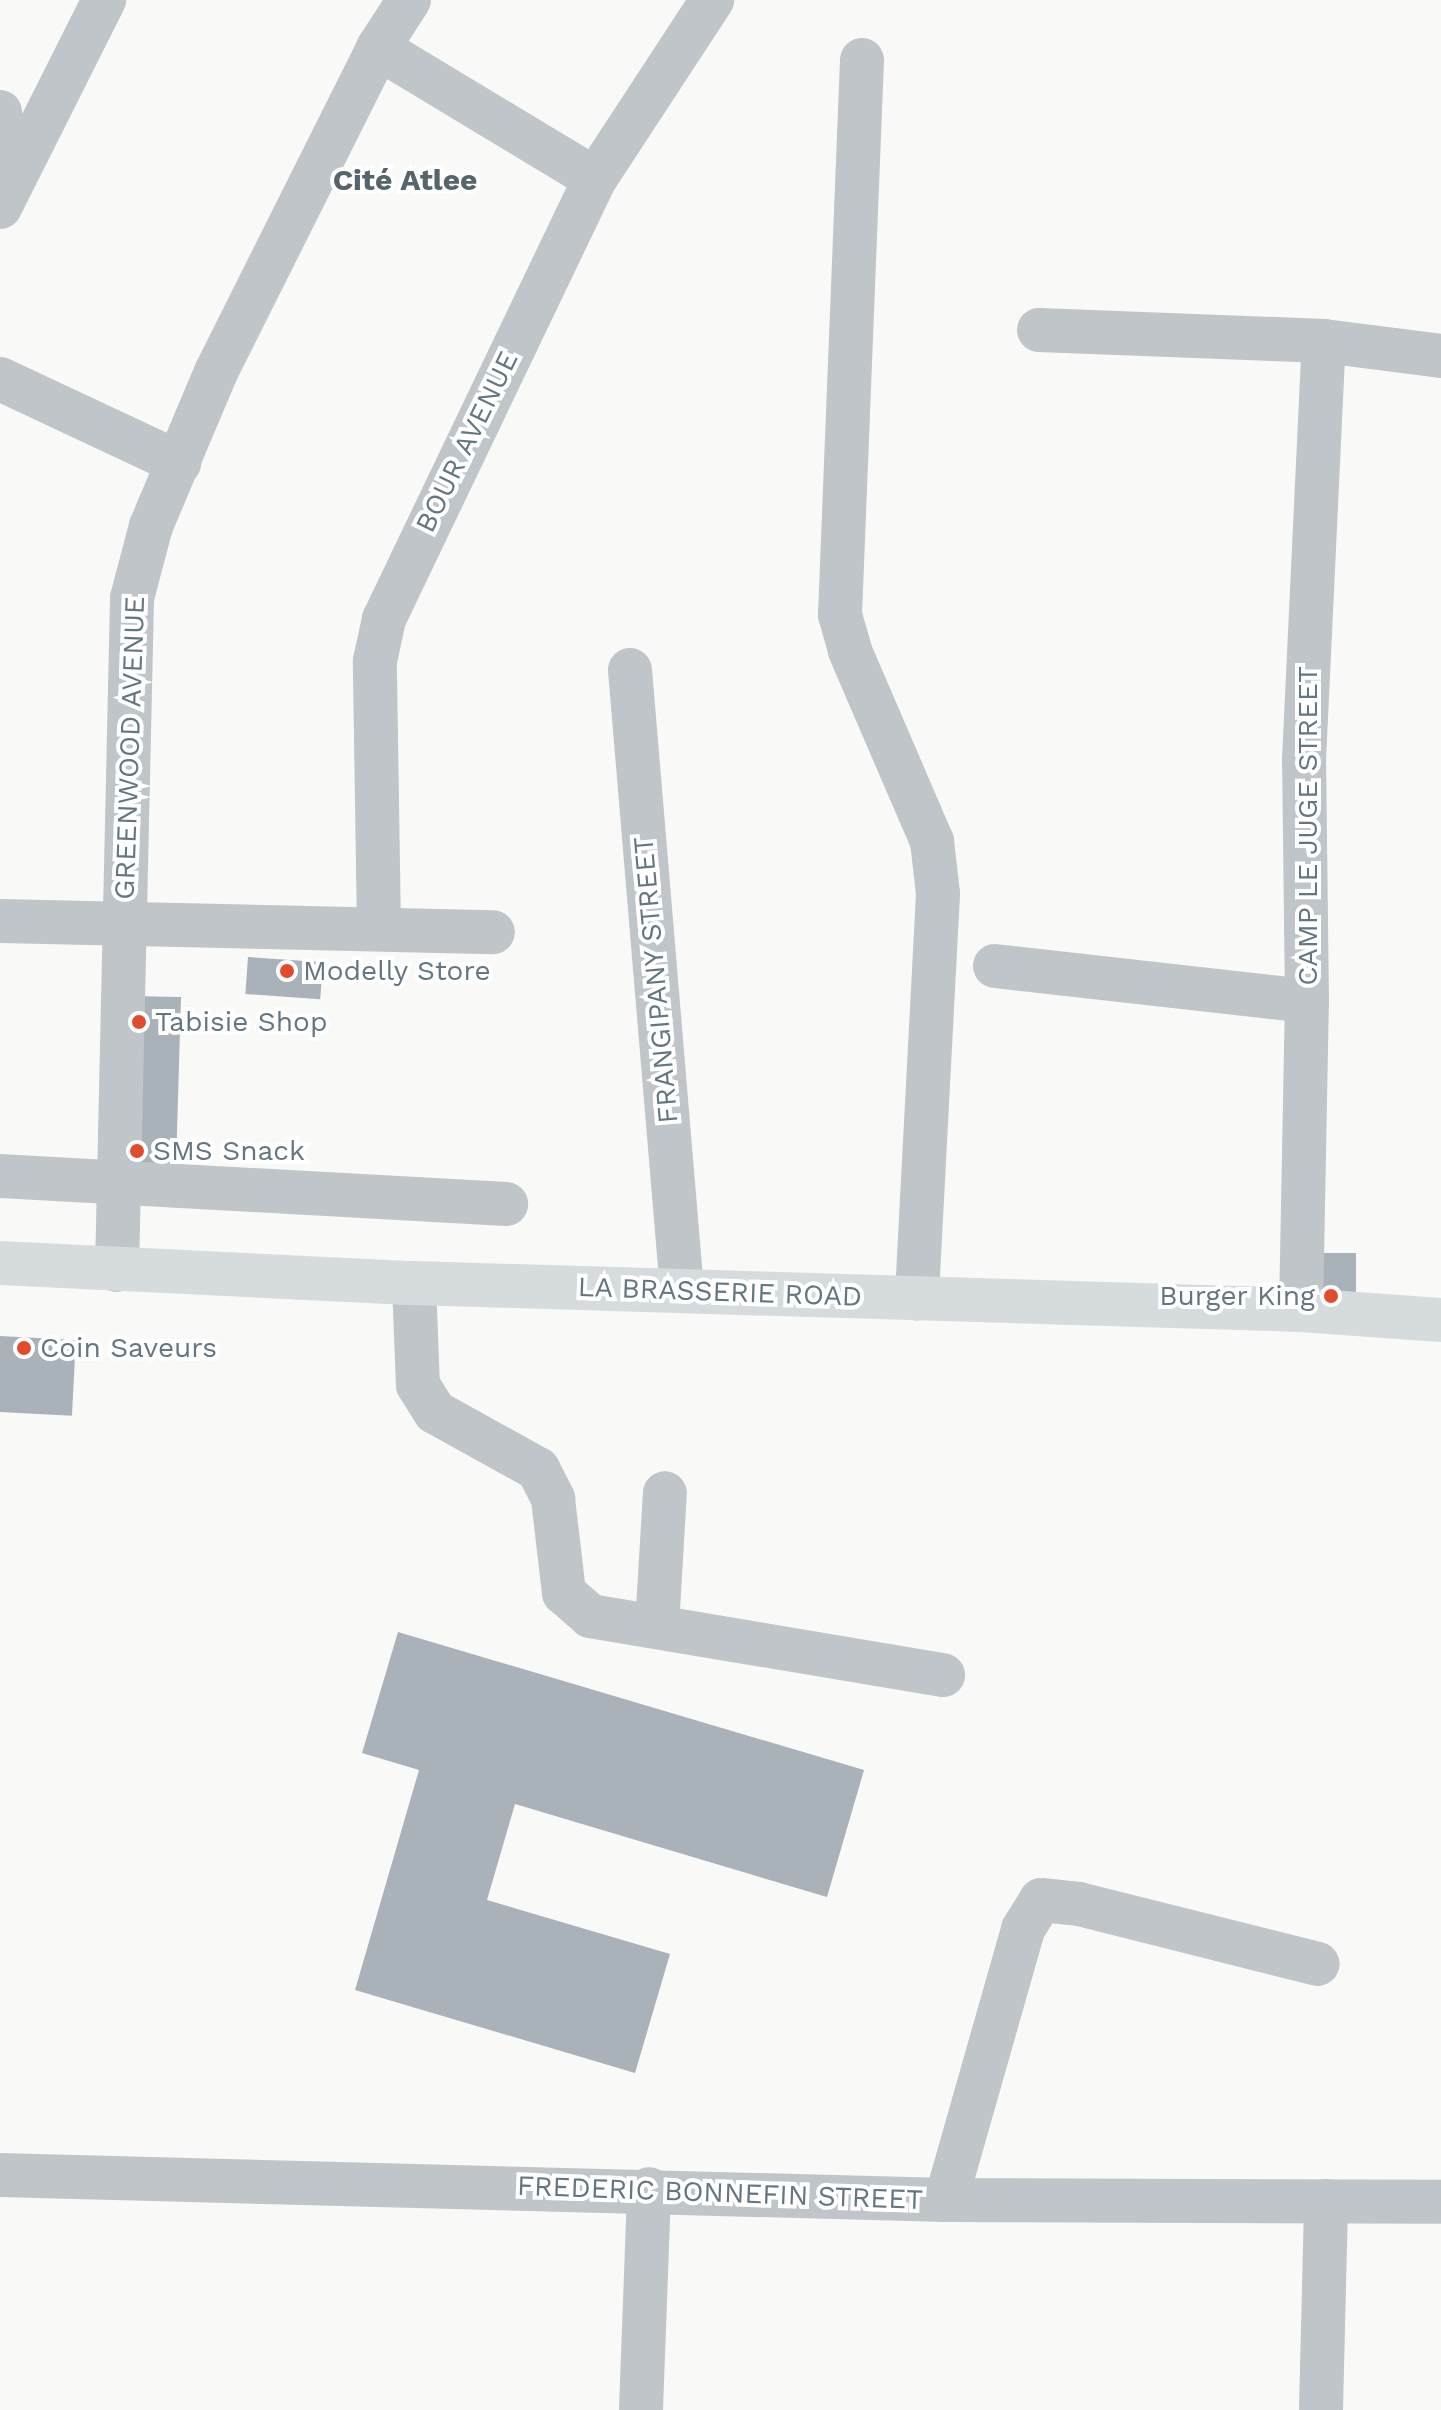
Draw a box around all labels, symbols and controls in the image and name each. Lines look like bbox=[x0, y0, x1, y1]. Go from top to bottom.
district label: Cité Atlee bbox=[332, 162, 478, 198]
street label: BOUR AVENUE bbox=[408, 346, 526, 538]
street label: GREENWOOD AVENUE bbox=[108, 595, 152, 901]
street label: CAMP LE JUGE STREET bbox=[1291, 665, 1325, 987]
street label: FRANGIPANY STREET bbox=[627, 835, 685, 1125]
place label: Modelly Store bbox=[303, 954, 491, 988]
marker: Modelly Store bbox=[278, 962, 296, 980]
place label: Tabisie Shop bbox=[155, 1005, 327, 1039]
marker: Tabisie Shop bbox=[130, 1013, 148, 1031]
place label: SMS Snack bbox=[153, 1134, 305, 1168]
marker: SMS Snack bbox=[128, 1142, 146, 1160]
street label: LA BRASSERIE ROAD bbox=[577, 1270, 863, 1314]
place label: Burger King bbox=[1159, 1279, 1315, 1313]
marker: Burger King bbox=[1322, 1287, 1340, 1305]
place label: Coin Saveurs bbox=[40, 1331, 217, 1365]
marker: Coin Saveurs bbox=[15, 1339, 33, 1357]
street label: FREDERIC BONNEFIN STREET bbox=[516, 2169, 924, 2217]

